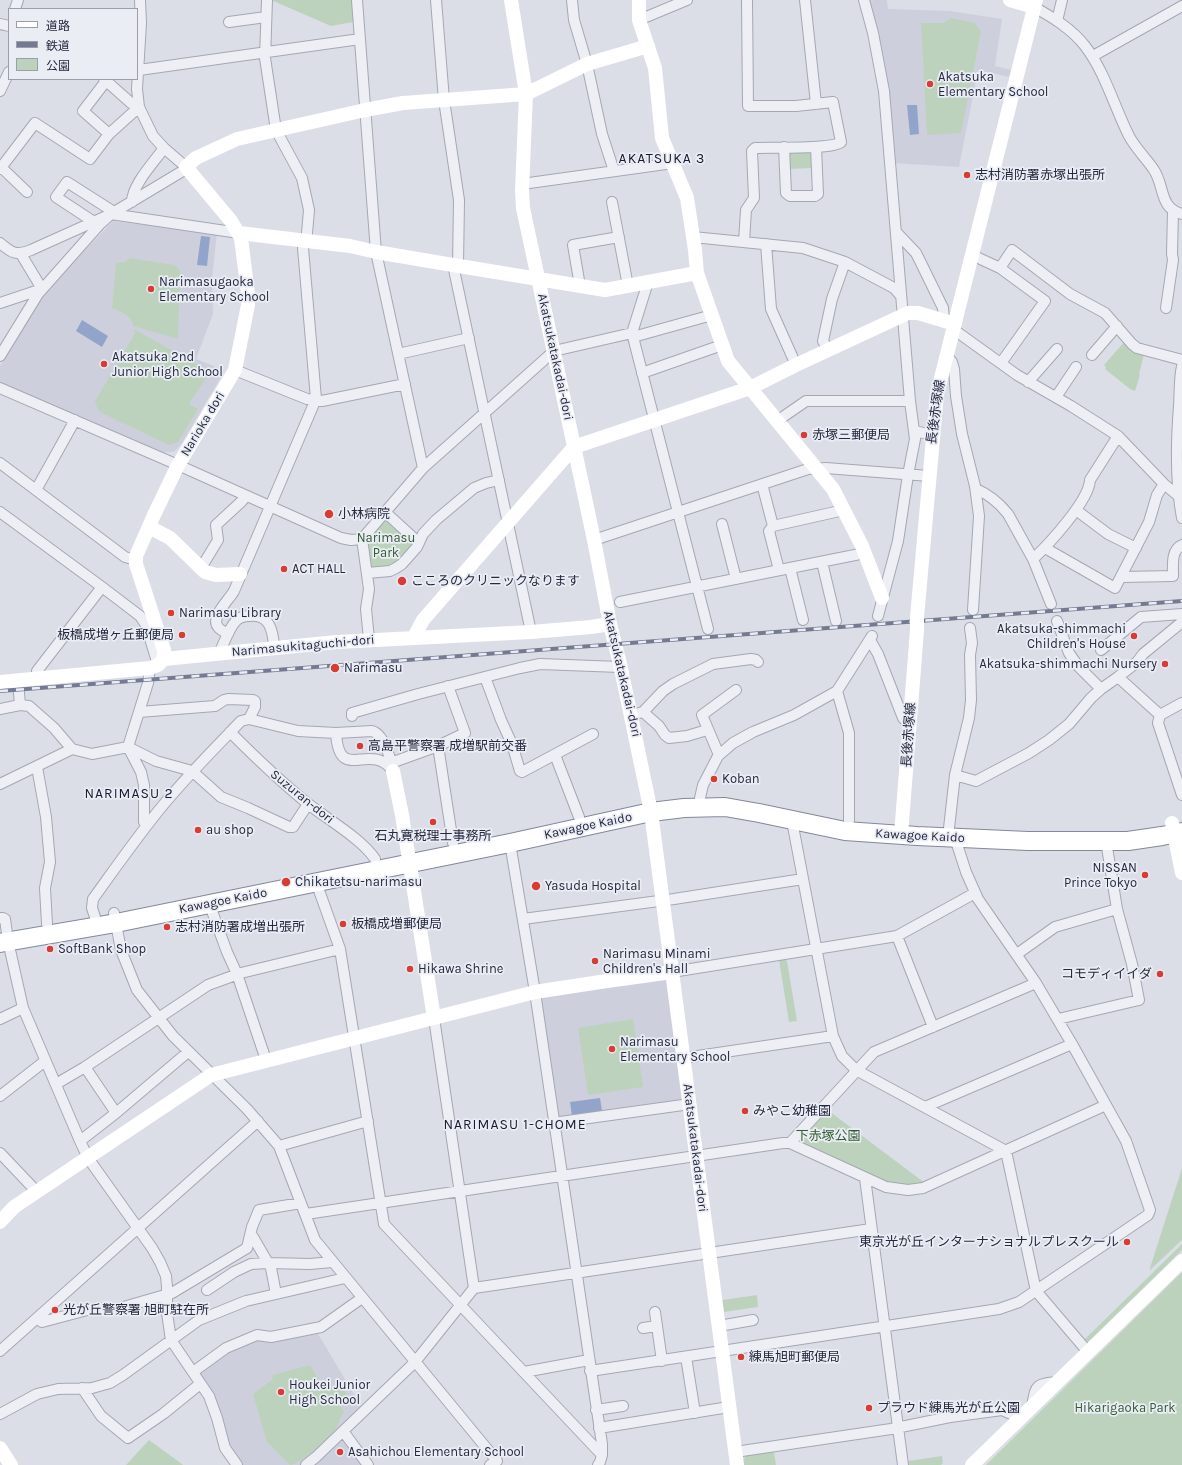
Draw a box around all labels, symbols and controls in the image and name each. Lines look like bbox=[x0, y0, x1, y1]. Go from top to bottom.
legend bbox=[8, 8, 138, 80]
text: 道路 bbox=[46, 19, 70, 33]
text: 鉄道 bbox=[46, 39, 70, 53]
text: 公園 bbox=[46, 59, 70, 73]
place label: Akatsuka Elementary School bbox=[938, 69, 1048, 100]
marker: Akatsuka Elementary School bbox=[925, 79, 935, 89]
district label: AKATSUKA 3 bbox=[619, 151, 705, 167]
place label: 志村消防署赤塚出張所 bbox=[975, 167, 1105, 183]
marker: 志村消防署赤塚出張所 bbox=[962, 170, 972, 180]
place label: Narimasugaoka Elementary School bbox=[159, 274, 269, 305]
marker: Narimasugaoka Elementary School bbox=[146, 284, 156, 294]
street label: Akatsukatakadai-dori bbox=[534, 292, 576, 422]
place label: Akatsuka 2nd Junior High School bbox=[112, 349, 223, 380]
marker: Akatsuka 2nd Junior High School bbox=[99, 359, 109, 369]
street label: 長後赤塚線 bbox=[924, 379, 948, 445]
street label: Narioka dori bbox=[178, 389, 228, 459]
place label: 赤塚三郵便局 bbox=[812, 427, 890, 443]
marker: 赤塚三郵便局 bbox=[799, 430, 809, 440]
place label: 小林病院 bbox=[338, 506, 390, 522]
marker: 小林病院 bbox=[323, 508, 335, 520]
park label: Narimasu Park bbox=[357, 530, 415, 561]
place label: ACT HALL bbox=[292, 561, 345, 577]
marker: ACT HALL bbox=[279, 564, 289, 574]
place label: こころのクリニックなります bbox=[411, 573, 580, 589]
marker: こころのクリニックなります bbox=[396, 575, 408, 587]
place label: Narimasu Library bbox=[179, 605, 281, 621]
marker: Narimasu Library bbox=[166, 608, 176, 618]
street label: Akatsukatakadai-dori bbox=[600, 609, 644, 739]
place label: Akatsuka-shimmachi Children's House bbox=[997, 621, 1126, 652]
place label: 板橋成増ヶ丘郵便局 bbox=[57, 627, 174, 643]
marker: 板橋成増ヶ丘郵便局 bbox=[177, 630, 187, 640]
marker: Akatsuka-shimmachi Children's House bbox=[1129, 631, 1139, 641]
street label: Narimasukitaguchi-dori bbox=[231, 632, 375, 660]
place label: Akatsuka-shimmachi Nursery bbox=[979, 656, 1157, 672]
marker: Akatsuka-shimmachi Nursery bbox=[1160, 659, 1170, 669]
place label: Narimasu bbox=[344, 660, 403, 676]
marker: Narimasu bbox=[329, 662, 341, 674]
street label: 長後赤塚線 bbox=[899, 702, 919, 768]
place label: 高島平警察署 成増駅前交番 bbox=[368, 738, 527, 754]
marker: 高島平警察署 成増駅前交番 bbox=[355, 741, 365, 751]
street label: Suzuran-dori bbox=[267, 767, 337, 827]
place label: Koban bbox=[722, 771, 760, 787]
marker: Koban bbox=[709, 774, 719, 784]
district label: NARIMASU 2 bbox=[84, 786, 174, 802]
street label: Kawagoe Kaido bbox=[543, 809, 633, 843]
marker: 石丸寛税理士事務所 bbox=[428, 817, 438, 827]
place label: au shop bbox=[206, 822, 253, 838]
marker: au shop bbox=[193, 825, 203, 835]
street label: Kawagoe Kaido bbox=[875, 826, 965, 846]
place label: 石丸寛税理士事務所 bbox=[375, 828, 491, 844]
place label: NISSAN Prince Tokyo bbox=[1064, 860, 1137, 891]
marker: NISSAN Prince Tokyo bbox=[1140, 870, 1150, 880]
place label: Chikatetsu-narimasu bbox=[295, 874, 422, 890]
marker: Chikatetsu-narimasu bbox=[280, 876, 292, 888]
place label: Yasuda Hospital bbox=[545, 878, 641, 894]
marker: Yasuda Hospital bbox=[530, 880, 542, 892]
street label: Kawagoe Kaido bbox=[178, 885, 268, 917]
place label: 板橋成増郵便局 bbox=[351, 916, 442, 932]
place label: 志村消防署成増出張所 bbox=[175, 919, 305, 935]
marker: 板橋成増郵便局 bbox=[338, 919, 348, 929]
marker: 志村消防署成増出張所 bbox=[162, 922, 172, 932]
place label: SoftBank Shop bbox=[58, 941, 146, 957]
marker: SoftBank Shop bbox=[45, 944, 55, 954]
place label: Narimasu Minami Children's Hall bbox=[603, 946, 711, 977]
marker: Narimasu Minami Children's Hall bbox=[590, 956, 600, 966]
place label: Hikawa Shrine bbox=[418, 961, 504, 977]
marker: Hikawa Shrine bbox=[405, 964, 415, 974]
place label: コモディイイダ bbox=[1061, 966, 1152, 982]
marker: コモディイイダ bbox=[1155, 969, 1165, 979]
place label: Narimasu Elementary School bbox=[620, 1034, 730, 1065]
marker: Narimasu Elementary School bbox=[607, 1044, 617, 1054]
street label: Akatsukatakadai-dori bbox=[679, 1083, 711, 1213]
place label: みやこ幼稚園 bbox=[753, 1103, 831, 1119]
marker: みやこ幼稚園 bbox=[740, 1106, 750, 1116]
district label: NARIMASU 1-CHOME bbox=[443, 1117, 587, 1133]
park label: 下赤塚公園 bbox=[796, 1128, 860, 1144]
place label: 東京光が丘インターナショナルプレスクール bbox=[859, 1234, 1119, 1250]
marker: 東京光が丘インターナショナルプレスクール bbox=[1122, 1237, 1132, 1247]
place label: 光が丘警察署 旭町駐在所 bbox=[63, 1302, 209, 1318]
marker: 光が丘警察署 旭町駐在所 bbox=[50, 1305, 60, 1315]
place label: 練馬旭町郵便局 bbox=[749, 1349, 840, 1365]
marker: 練馬旭町郵便局 bbox=[736, 1352, 746, 1362]
place label: Houkei Junior High School bbox=[289, 1377, 370, 1408]
marker: Houkei Junior High School bbox=[276, 1387, 286, 1397]
place label: プラウド練馬光が丘公園 bbox=[877, 1400, 1020, 1416]
park label: Hikarigaoka Park bbox=[1074, 1400, 1176, 1416]
marker: プラウド練馬光が丘公園 bbox=[864, 1403, 874, 1413]
place label: Asahichou Elementary School bbox=[348, 1444, 524, 1460]
marker: Asahichou Elementary School bbox=[335, 1447, 345, 1457]

